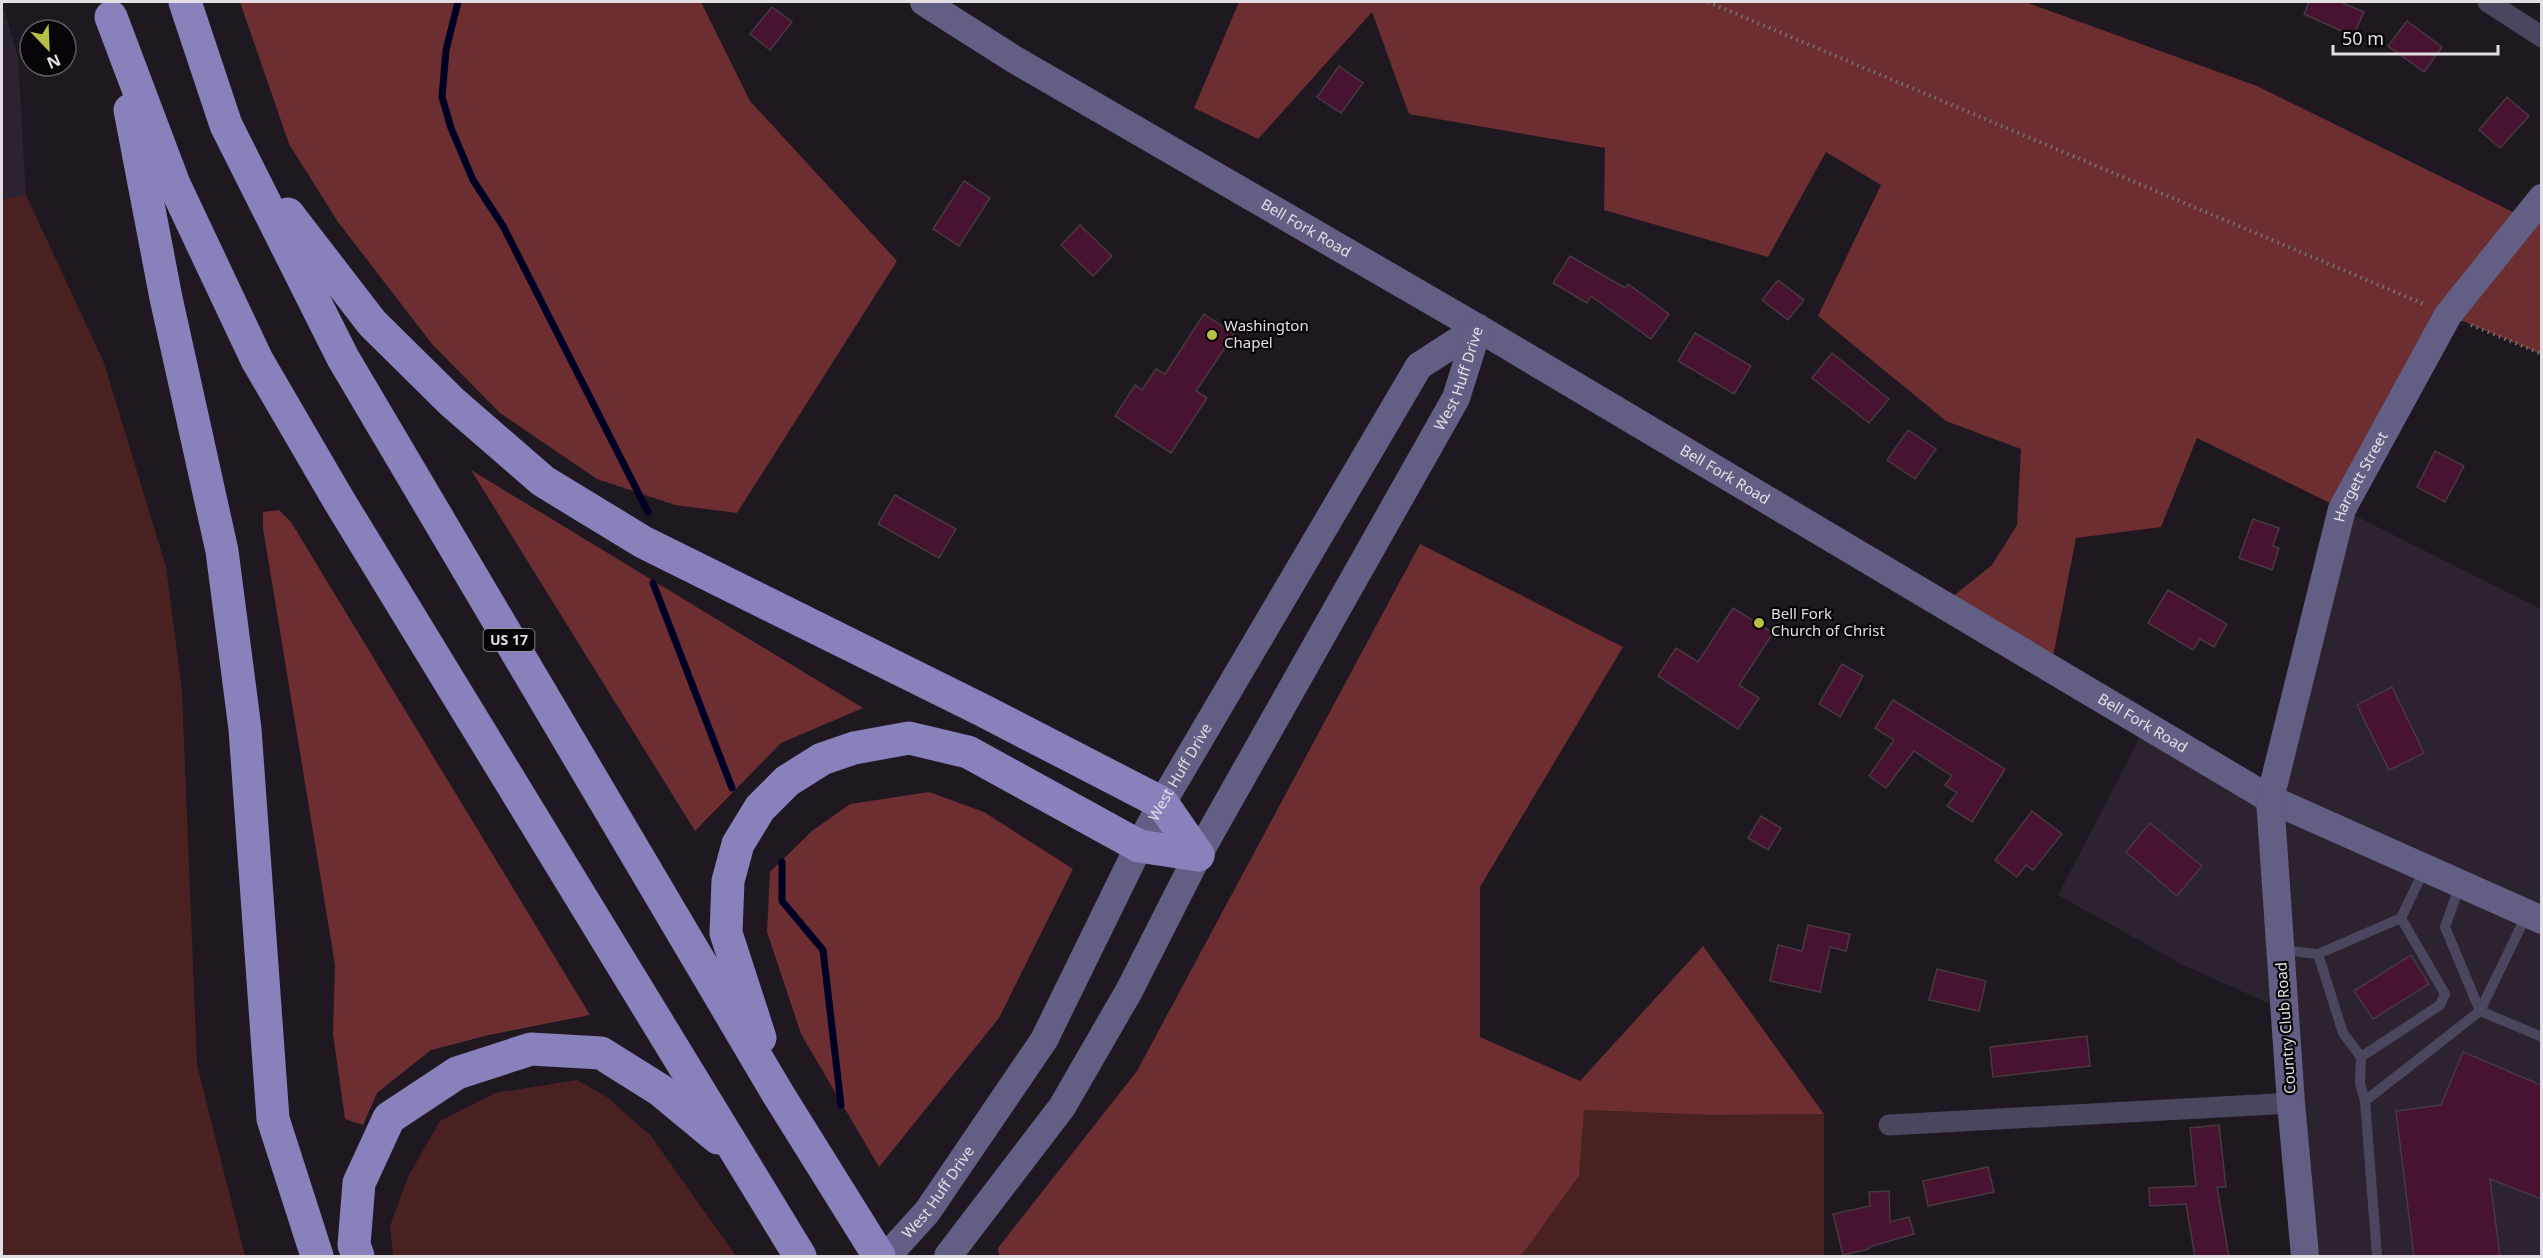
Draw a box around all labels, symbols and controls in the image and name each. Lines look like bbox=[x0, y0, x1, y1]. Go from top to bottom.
north arrow bbox=[18, 18, 78, 78]
scale bar bbox=[2333, 18, 2498, 56]
text: 50 m bbox=[2342, 26, 2384, 50]
text: N bbox=[44, 49, 64, 74]
street label: Bell Fork Road bbox=[1258, 193, 1355, 261]
place label: Washington Chapel bbox=[1224, 315, 1309, 352]
street label: West Huff Drive bbox=[1429, 324, 1487, 434]
marker: Washington Chapel bbox=[1205, 328, 1219, 342]
street label: Hargett Street bbox=[2328, 427, 2392, 524]
street label: Bell Fork Road bbox=[1677, 440, 1774, 508]
place label: Bell Fork Church of Christ bbox=[1771, 603, 1885, 640]
marker: Bell Fork Church of Christ bbox=[1752, 616, 1766, 630]
road number: US 17 bbox=[484, 629, 534, 651]
street label: Bell Fork Road bbox=[2095, 688, 2192, 757]
street label: West Huff Drive bbox=[1143, 719, 1216, 824]
street label: Country Club Road bbox=[2270, 962, 2300, 1095]
street label: West Huff Drive bbox=[897, 1142, 978, 1242]

